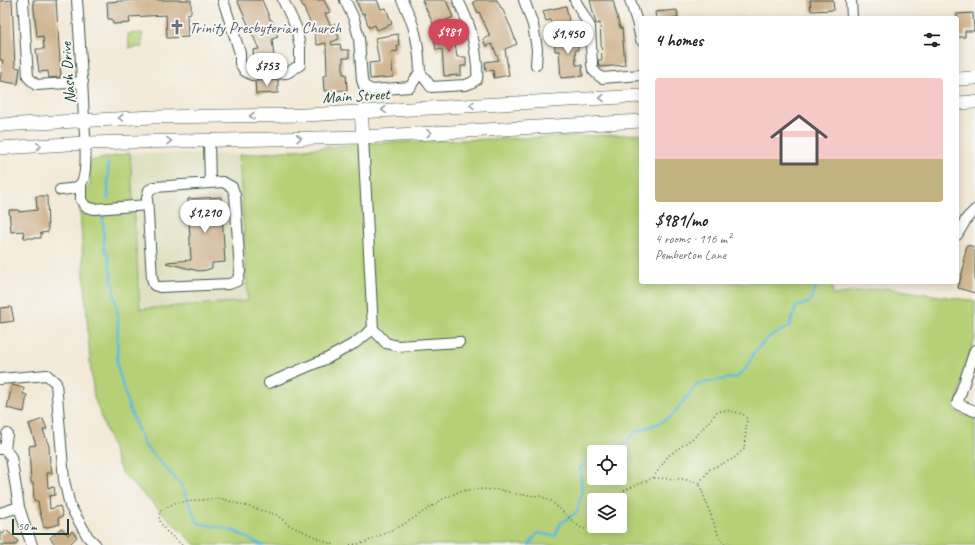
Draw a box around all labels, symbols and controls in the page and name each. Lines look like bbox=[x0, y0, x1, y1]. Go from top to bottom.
church icon: Trinity Presbyterian Church bbox=[168, 18, 186, 36]
place label: Trinity Presbyterian Church bbox=[189, 18, 342, 38]
pin: $981 bbox=[425, 19, 473, 53]
pin: $1,450 bbox=[535, 21, 601, 55]
text: $981 bbox=[437, 24, 461, 40]
text: $1,450 bbox=[552, 26, 584, 42]
icon: filters bbox=[921, 29, 943, 51]
text: 4 homes bbox=[655, 30, 703, 51]
street label: Nash Drive bbox=[56, 40, 80, 104]
pin: $753 bbox=[243, 53, 291, 87]
text: $753 bbox=[255, 58, 279, 74]
street label: Main Street bbox=[322, 84, 392, 108]
one-way arrow bbox=[599, 94, 605, 103]
one-way arrow bbox=[469, 101, 475, 110]
icon: home bbox=[763, 104, 835, 176]
one-way arrow bbox=[381, 106, 387, 114]
one-way arrow bbox=[249, 111, 255, 120]
one-way arrow bbox=[118, 114, 124, 123]
one-way arrow bbox=[426, 128, 432, 137]
one-way arrow bbox=[296, 134, 302, 142]
one-way arrow bbox=[166, 137, 172, 146]
one-way arrow bbox=[36, 141, 42, 150]
pin: $1,210 bbox=[172, 200, 238, 234]
text: $1,210 bbox=[189, 205, 221, 221]
text: $981/mo bbox=[655, 210, 707, 231]
text: 4 rooms · 116 m² bbox=[655, 231, 731, 247]
text: Pemberton Lane bbox=[655, 247, 726, 263]
map controls bbox=[587, 445, 627, 533]
button: locate bbox=[587, 445, 627, 485]
button: layers bbox=[587, 493, 627, 533]
scale bar bbox=[12, 517, 69, 536]
text: 50 m bbox=[18, 519, 37, 533]

